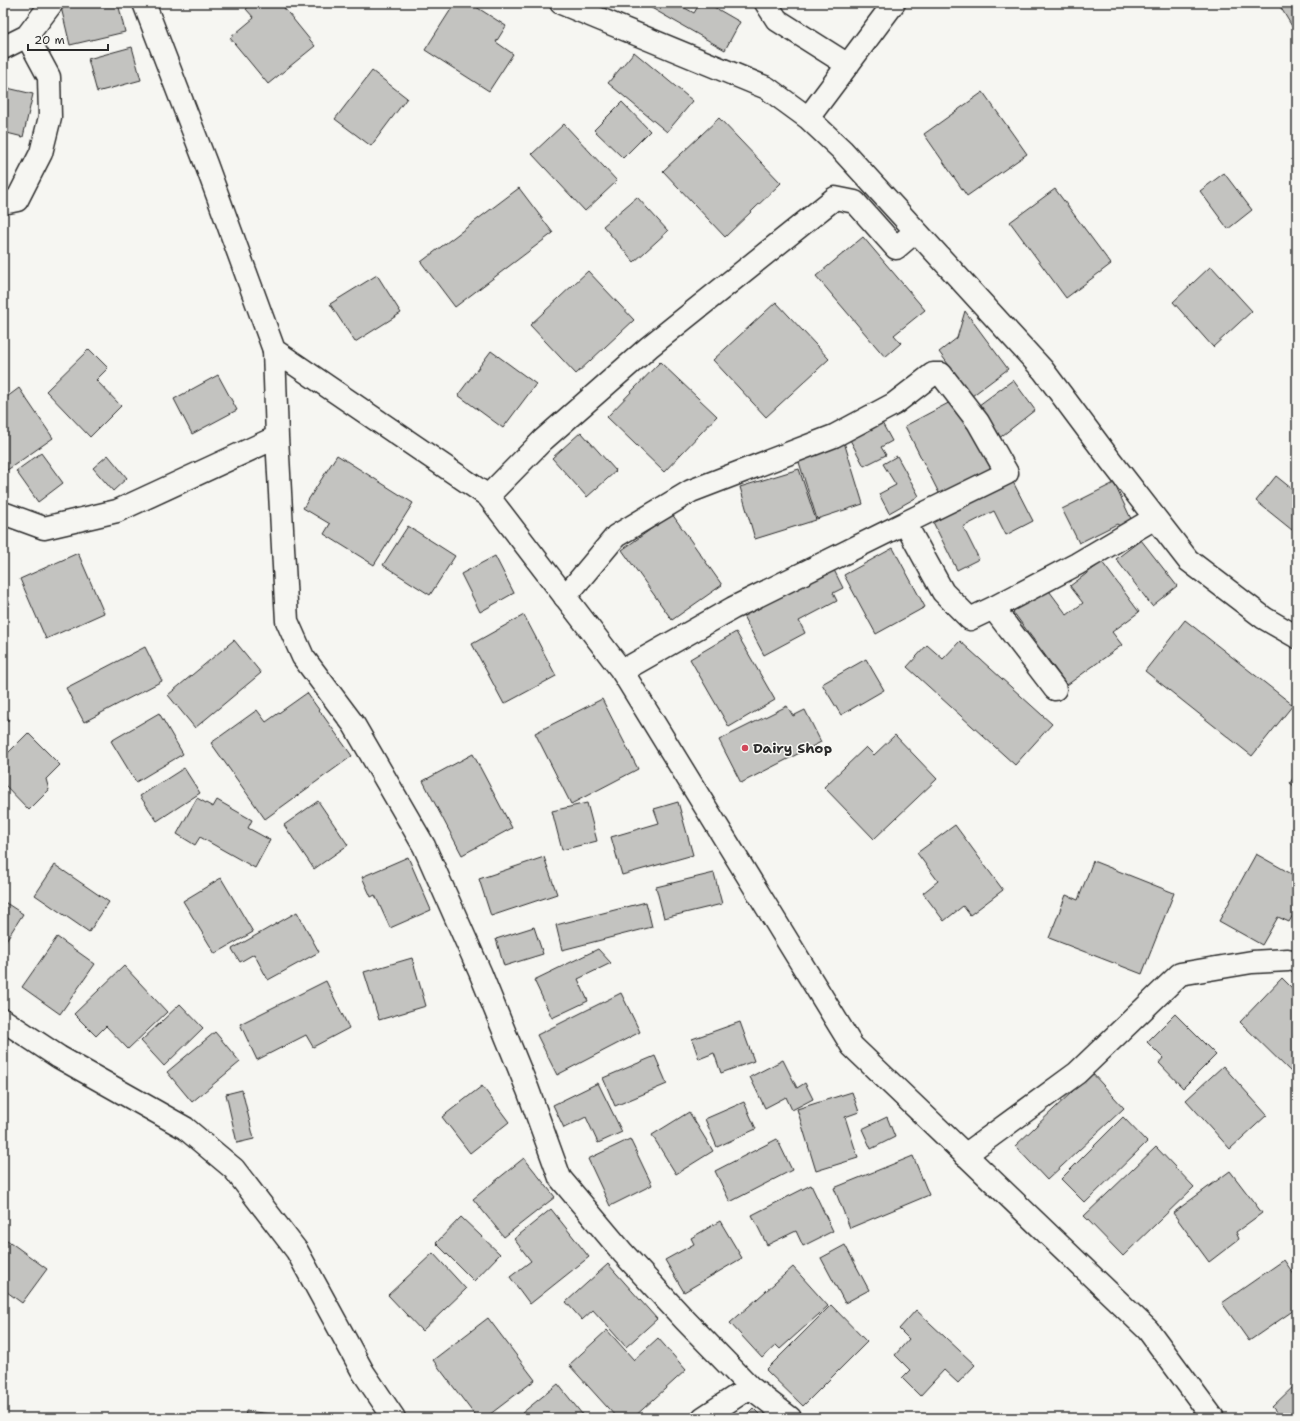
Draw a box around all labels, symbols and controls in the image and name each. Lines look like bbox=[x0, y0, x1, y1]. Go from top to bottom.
scale bar bbox=[28, 26, 108, 52]
text: 20 m bbox=[34, 32, 65, 48]
place label: Dairy Shop bbox=[753, 739, 832, 757]
marker: Dairy Shop bbox=[740, 743, 750, 753]

